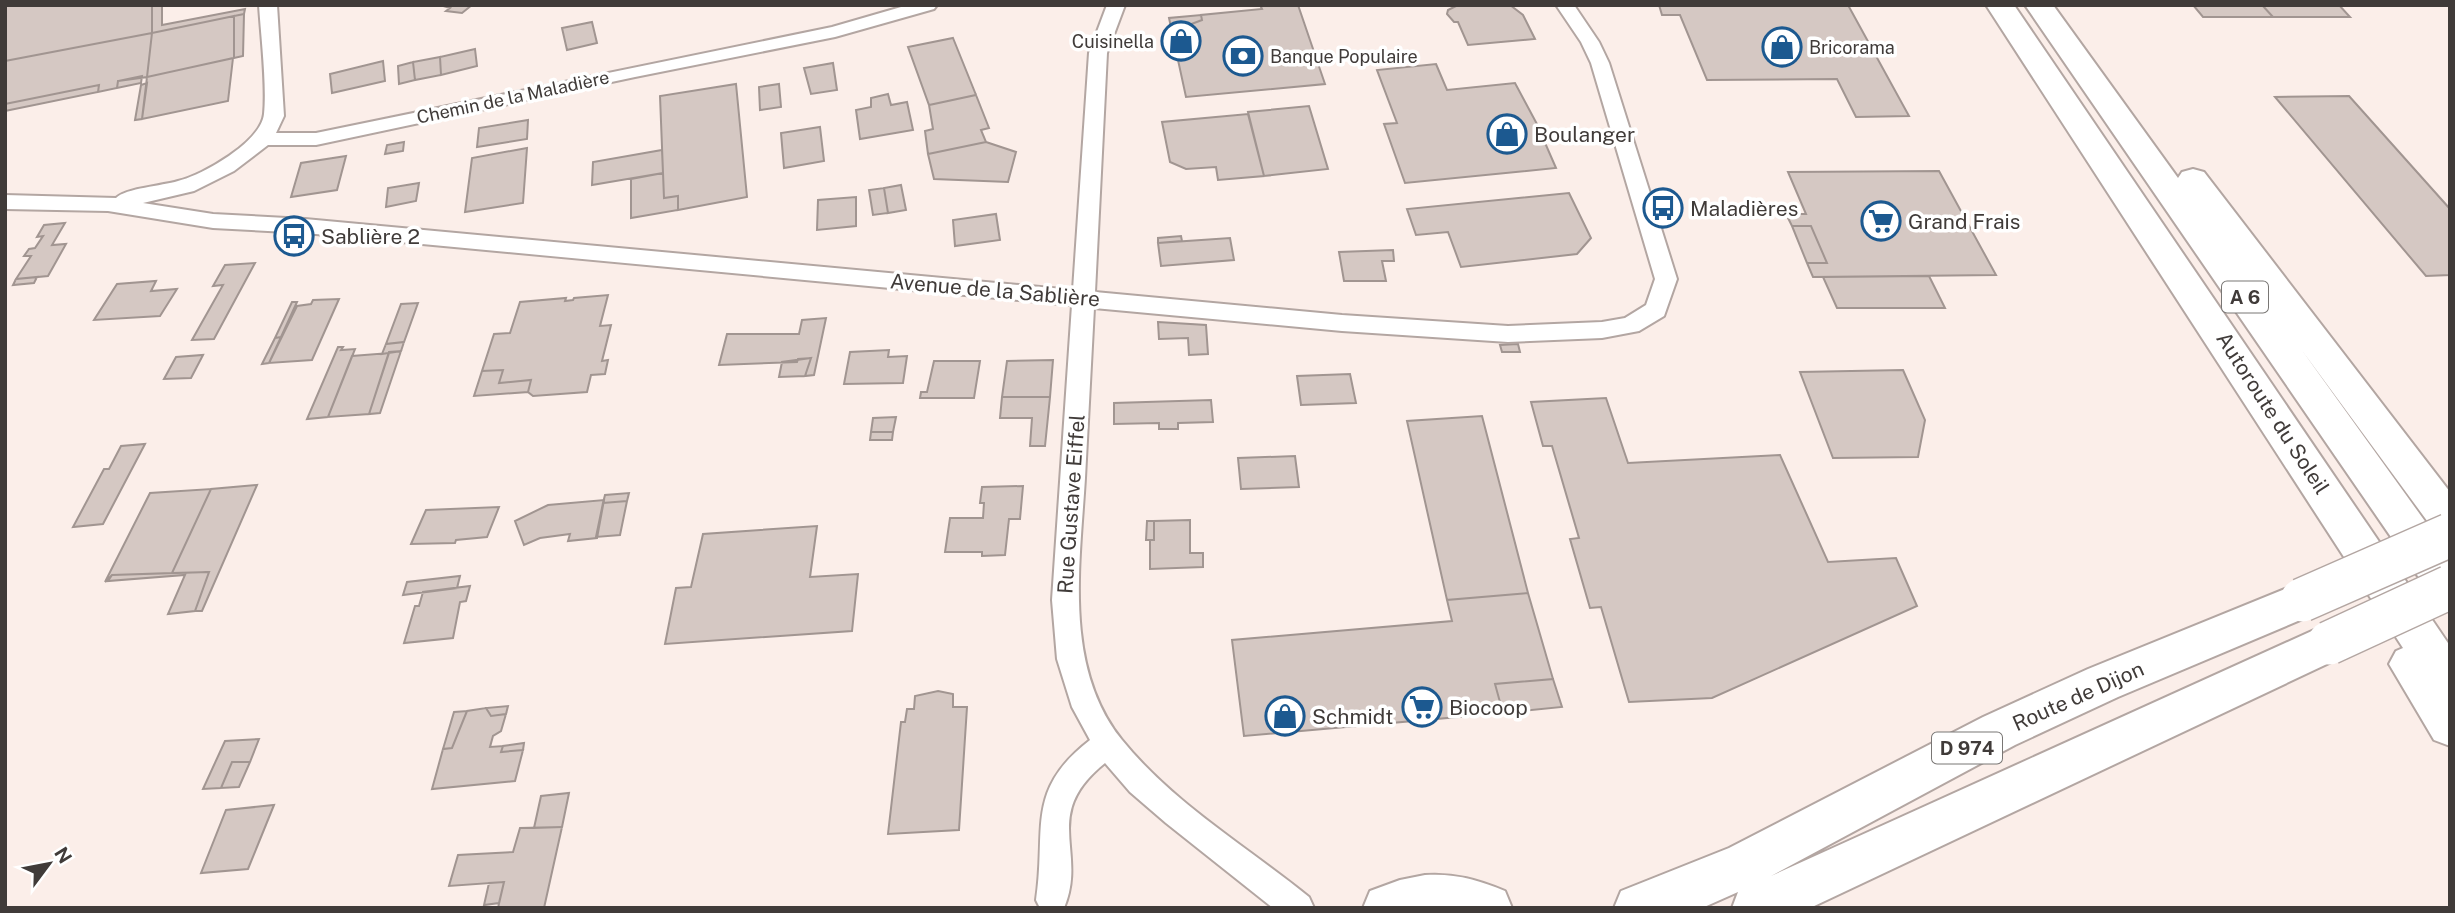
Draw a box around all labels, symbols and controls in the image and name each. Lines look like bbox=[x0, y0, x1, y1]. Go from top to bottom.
shop icon: Cuisinella bbox=[1160, 20, 1202, 62]
shop icon: Bricorama bbox=[1761, 26, 1803, 68]
place label: Cuisinella bbox=[1072, 31, 1154, 52]
bank icon: Banque Populaire bbox=[1222, 35, 1264, 77]
place label: Bricorama bbox=[1809, 37, 1895, 58]
place label: Banque Populaire bbox=[1270, 46, 1418, 67]
street label: Chemin de la Maladière bbox=[415, 66, 611, 128]
shop icon: Boulanger bbox=[1486, 113, 1528, 155]
place label: Boulanger bbox=[1534, 122, 1635, 147]
bus stop icon: Maladières bbox=[1642, 187, 1684, 229]
place label: Maladières bbox=[1690, 196, 1798, 221]
supermarket icon: Grand Frais bbox=[1860, 200, 1902, 242]
place label: Grand Frais bbox=[1908, 209, 2020, 234]
bus stop icon: Sablière 2 bbox=[273, 215, 315, 257]
place label: Sablière 2 bbox=[321, 224, 420, 249]
street label: Avenue de la Sablière bbox=[889, 268, 1101, 312]
road number: A 6 bbox=[2222, 282, 2268, 312]
street label: Autoroute du Soleil bbox=[2211, 327, 2335, 499]
street label: Rue Gustave Eiffel bbox=[1052, 413, 1090, 595]
street label: Route de Dijon bbox=[2009, 656, 2147, 736]
supermarket icon: Biocoop bbox=[1401, 686, 1443, 728]
shop icon: Schmidt bbox=[1264, 695, 1306, 737]
place label: Biocoop bbox=[1449, 695, 1528, 720]
place label: Schmidt bbox=[1312, 704, 1394, 729]
road number: D 974 bbox=[1932, 733, 2002, 764]
north arrow bbox=[14, 829, 84, 899]
text: N bbox=[50, 843, 77, 867]

